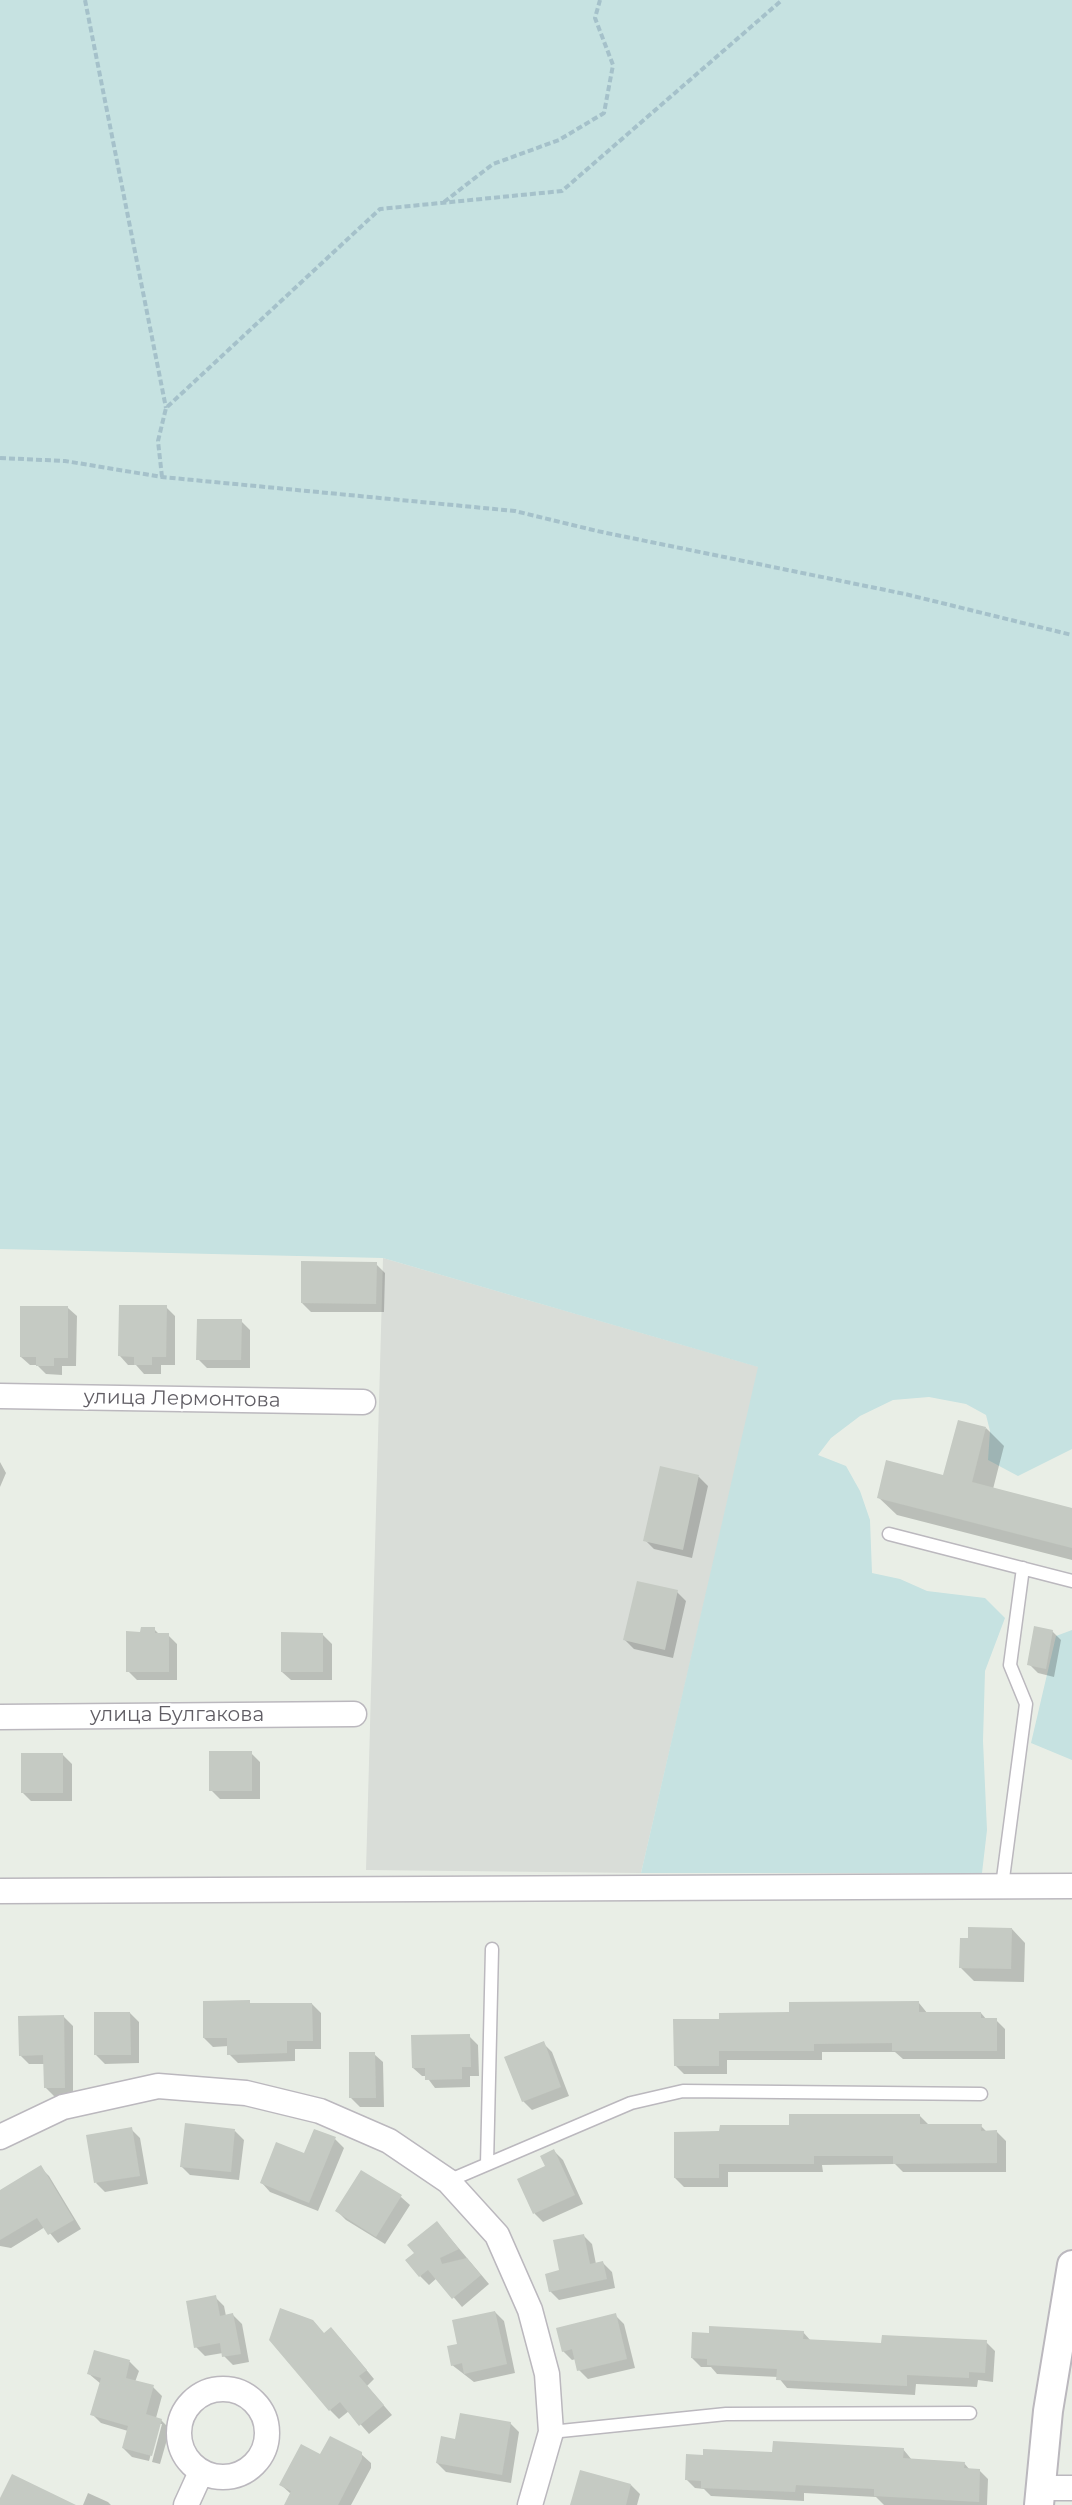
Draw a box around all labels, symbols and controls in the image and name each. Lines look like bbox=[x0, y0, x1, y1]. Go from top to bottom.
street label: улица Лермонтова bbox=[83, 1385, 281, 1413]
street label: улица Булгакова bbox=[90, 1703, 264, 1727]

